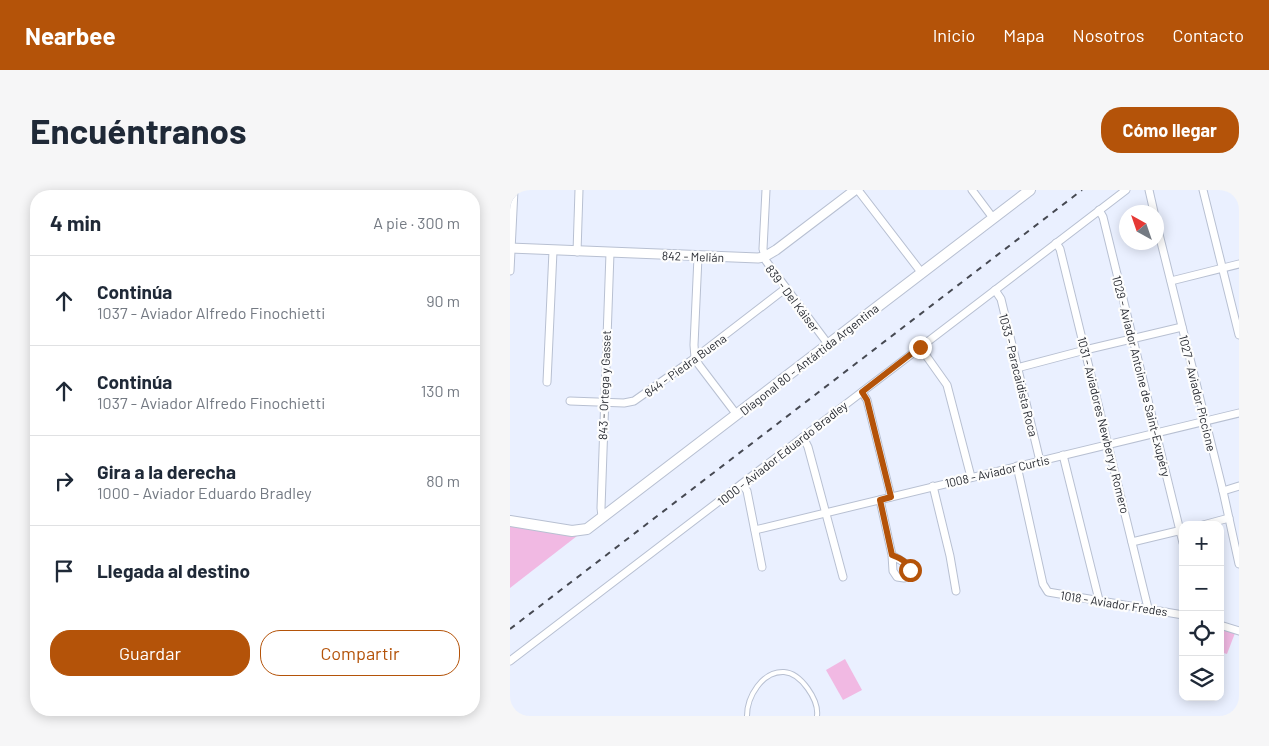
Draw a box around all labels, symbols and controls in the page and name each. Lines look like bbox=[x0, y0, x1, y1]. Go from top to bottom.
text: Nearbee bbox=[25, 21, 116, 50]
text: Inicio bbox=[933, 24, 975, 46]
text: Mapa bbox=[1003, 24, 1045, 46]
text: Nosotros bbox=[1073, 24, 1144, 46]
text: Contacto bbox=[1172, 24, 1244, 46]
button: Cómo llegar bbox=[1101, 107, 1239, 153]
text: Encuéntranos bbox=[30, 109, 247, 151]
north arrow bbox=[1119, 205, 1164, 250]
text: 4 min bbox=[50, 210, 101, 235]
text: A pie · 300 m bbox=[373, 213, 460, 232]
street label: 842 - Melián bbox=[662, 248, 724, 264]
street label: 839 - Del Káiser bbox=[763, 262, 823, 335]
street label: 1029 - Aviador Antoine de Saint-Exupéry bbox=[1110, 274, 1174, 479]
text: Continúa bbox=[97, 280, 172, 303]
icon: ahead bbox=[50, 287, 78, 315]
text: 90 m bbox=[426, 291, 460, 310]
street label: Diagonal 80 - Antártida Argentina bbox=[737, 301, 881, 417]
text: 1037 - Aviador Alfredo Finochietti bbox=[97, 303, 325, 322]
street label: 1033 - Paracaidista Roca bbox=[997, 312, 1041, 438]
street label: 843 - Ortega y Gasset bbox=[595, 330, 613, 440]
street label: 844 - Piedra Buena bbox=[641, 331, 729, 399]
street label: 1027 - Aviador Piccione bbox=[1177, 333, 1219, 453]
street label: 1031 - Aviadores Newbery y Romero bbox=[1075, 335, 1133, 515]
route end bbox=[909, 336, 932, 359]
text: Continúa bbox=[97, 370, 172, 393]
icon: ahead bbox=[50, 377, 78, 405]
text: 130 m bbox=[421, 381, 460, 400]
text: 1037 - Aviador Alfredo Finochietti bbox=[97, 393, 325, 412]
street label: 1000 - Aviador Eduardo Bradley bbox=[714, 398, 850, 508]
street label: 1008 - Aviador Curtis bbox=[943, 452, 1051, 490]
text: Gira a la derecha bbox=[97, 460, 236, 483]
icon: right bbox=[50, 467, 78, 495]
text: 80 m bbox=[426, 471, 460, 490]
text: 1000 - Aviador Eduardo Bradley bbox=[97, 483, 312, 502]
map controls bbox=[1179, 521, 1224, 701]
button: + bbox=[1179, 521, 1224, 566]
icon: arrive bbox=[50, 557, 78, 585]
text: Llegada al destino bbox=[97, 559, 250, 582]
route start bbox=[899, 559, 922, 582]
button: − bbox=[1179, 566, 1224, 611]
street label: 1018 - Aviador Fredes bbox=[1059, 588, 1169, 618]
button: locate bbox=[1179, 611, 1224, 656]
button: Guardar bbox=[50, 630, 250, 676]
button: Compartir bbox=[260, 630, 460, 676]
button: layers bbox=[1179, 656, 1224, 701]

